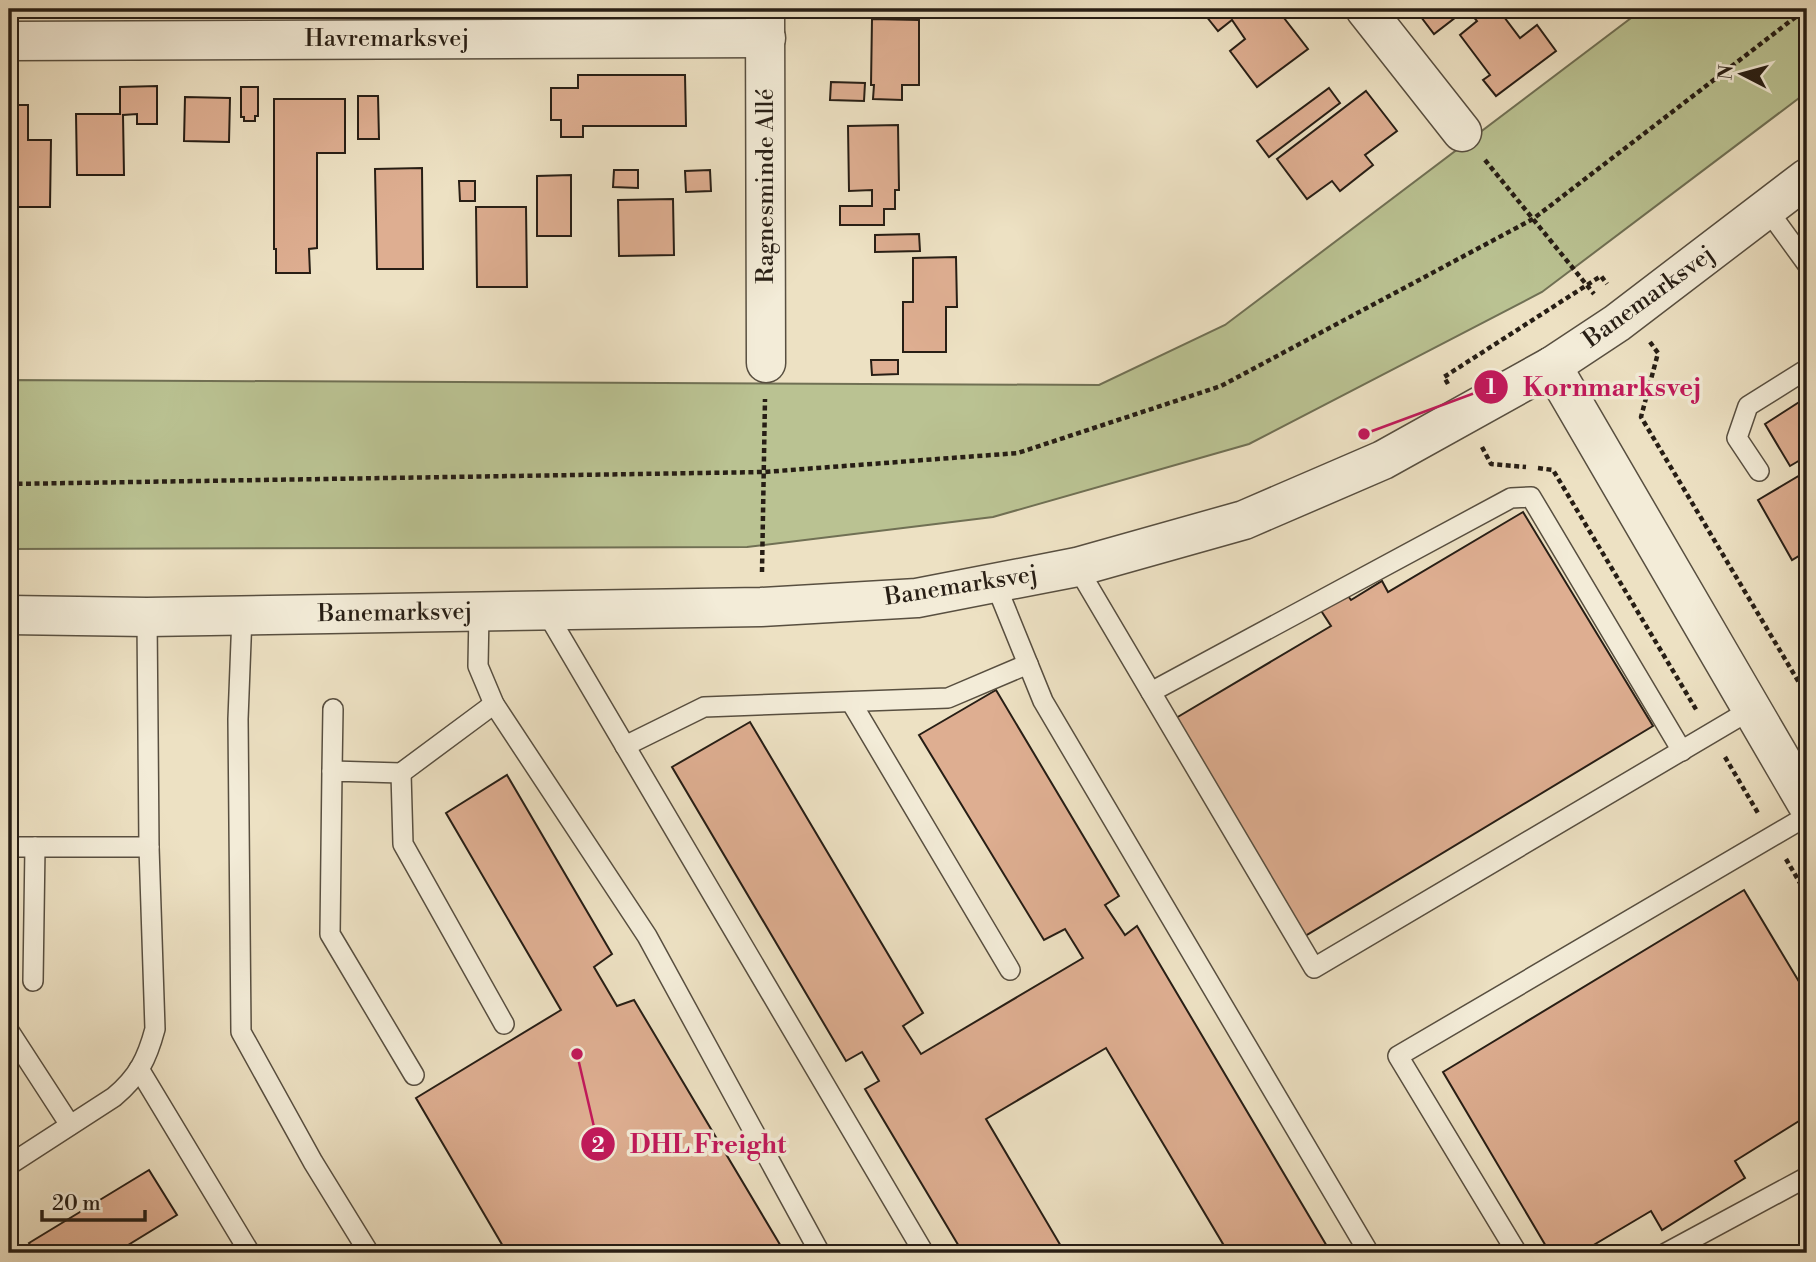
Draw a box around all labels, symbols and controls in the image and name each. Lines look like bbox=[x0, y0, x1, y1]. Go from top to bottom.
street label: Havremarksvej bbox=[305, 24, 469, 54]
north arrow bbox=[1708, 38, 1778, 108]
text: N bbox=[1713, 64, 1739, 81]
street label: Ragnesminde Allé bbox=[751, 88, 781, 284]
street label: Banemarksvej bbox=[1577, 239, 1720, 355]
callout: Kornmarksvej bbox=[1474, 363, 1715, 410]
text: Kornmarksvej bbox=[1523, 372, 1701, 404]
text: 1 bbox=[1486, 375, 1496, 401]
street label: Banemarksvej bbox=[881, 559, 1040, 613]
street label: Banemarksvej bbox=[316, 597, 473, 629]
callout: DHL Freight bbox=[580, 1121, 800, 1168]
text: DHL Freight bbox=[630, 1129, 787, 1161]
text: 2 bbox=[591, 1133, 605, 1159]
scale bar bbox=[42, 1178, 145, 1222]
text: 20 m bbox=[52, 1191, 101, 1217]

